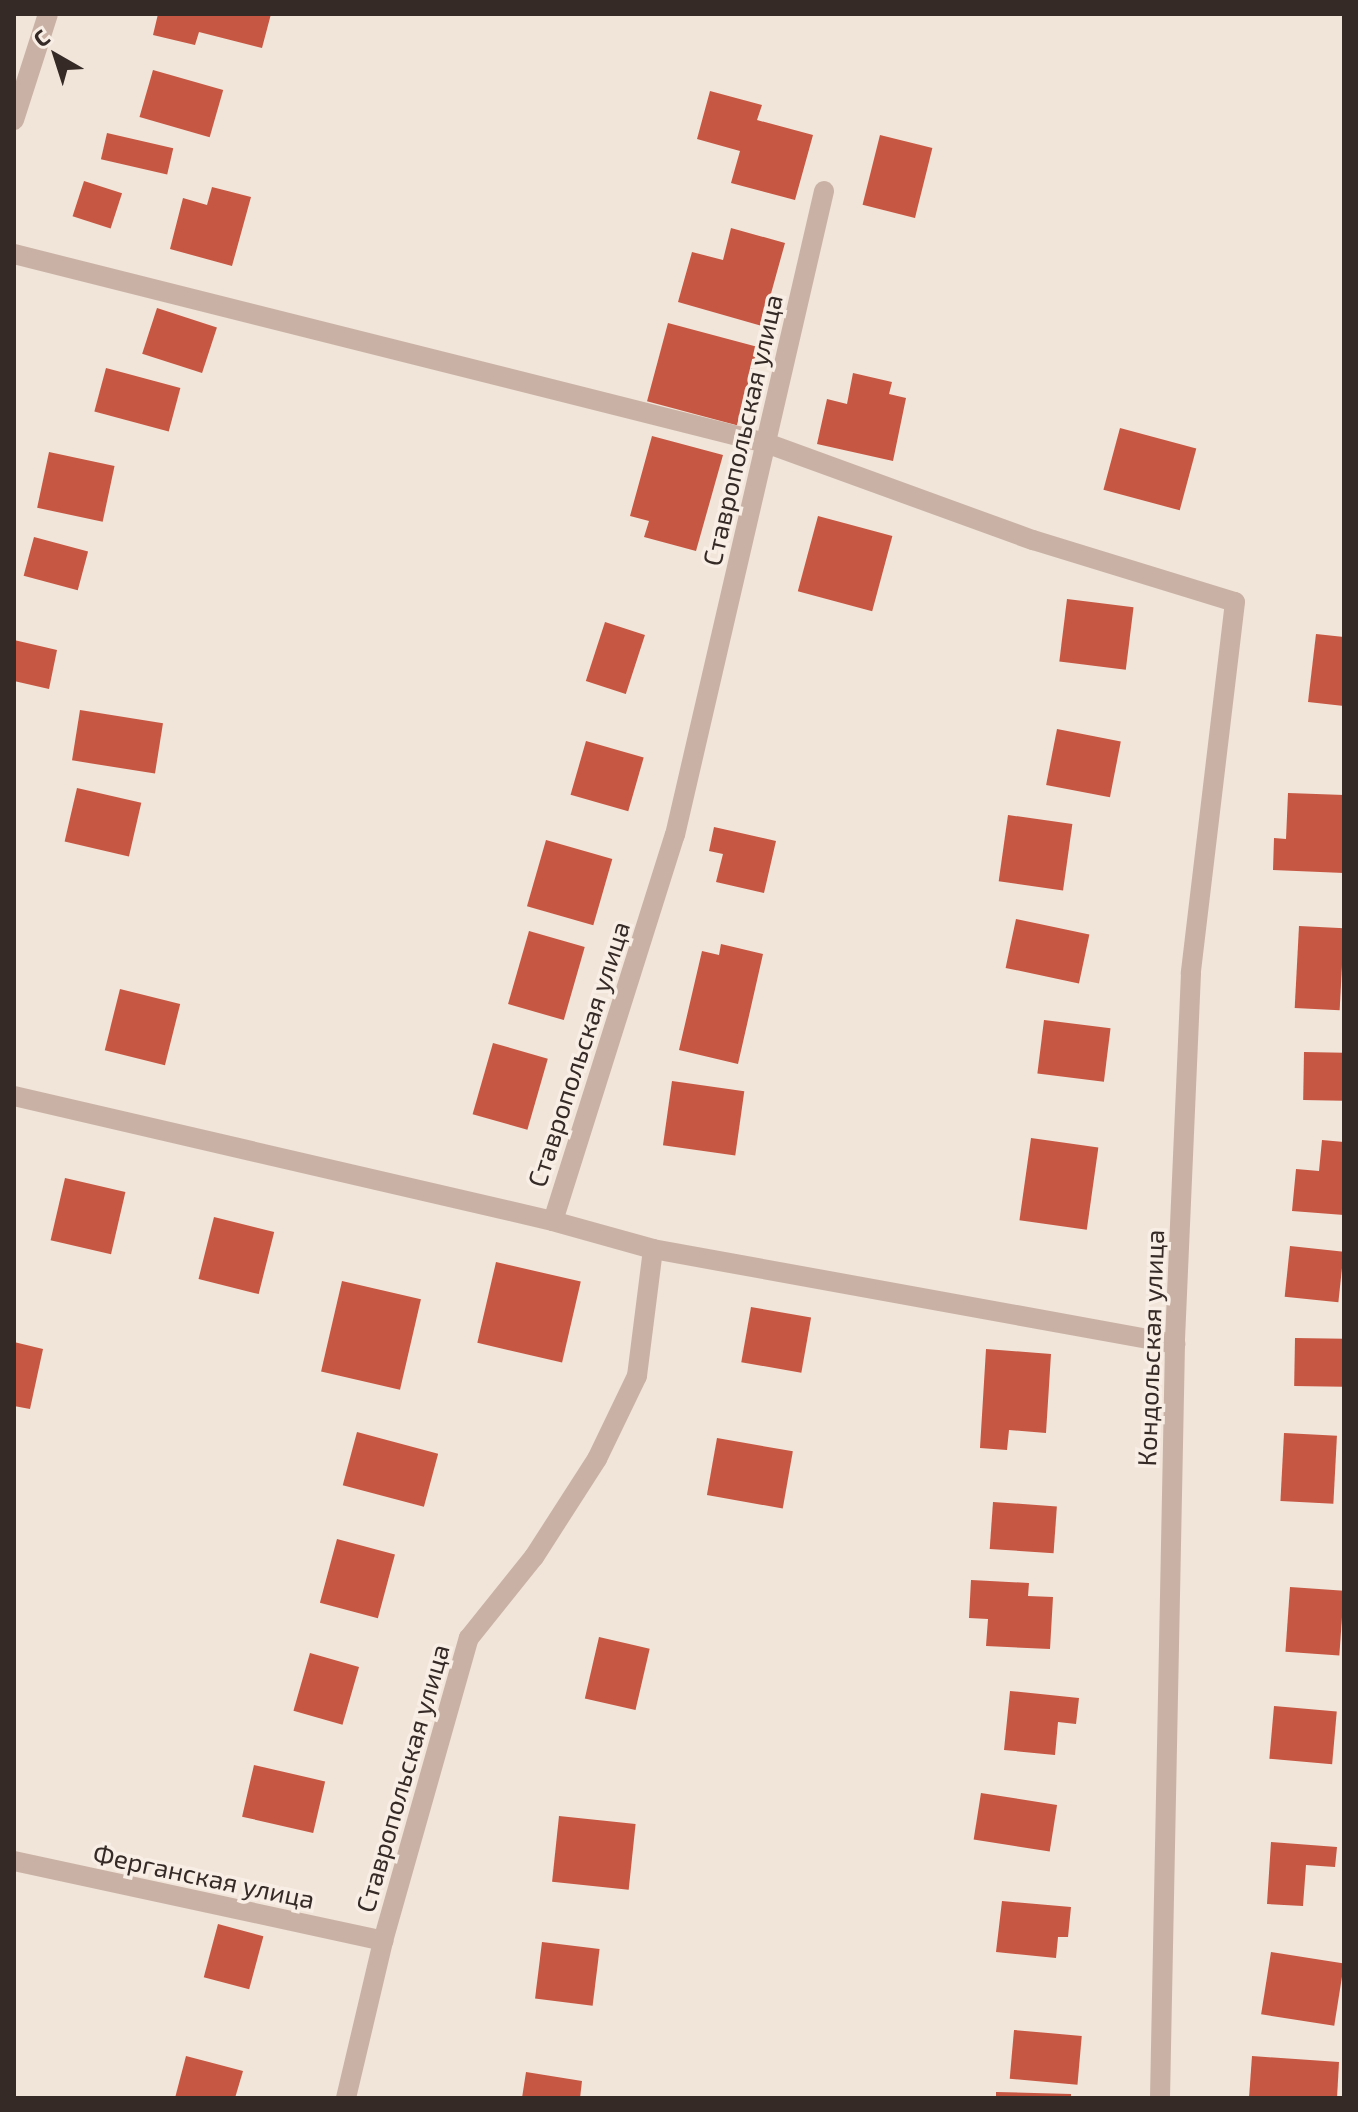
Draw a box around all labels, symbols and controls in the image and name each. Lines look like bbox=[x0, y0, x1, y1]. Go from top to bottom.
north arrow bbox=[16, 16, 96, 96]
text: С bbox=[28, 23, 54, 52]
street label: Ставропольская улица bbox=[696, 291, 788, 569]
street label: Ставропольская улица bbox=[520, 917, 636, 1191]
street label: Кондольская улица bbox=[1130, 1229, 1170, 1467]
street label: Ставропольская улица bbox=[349, 1640, 455, 1916]
street label: Ферганская улица bbox=[90, 1837, 318, 1915]

